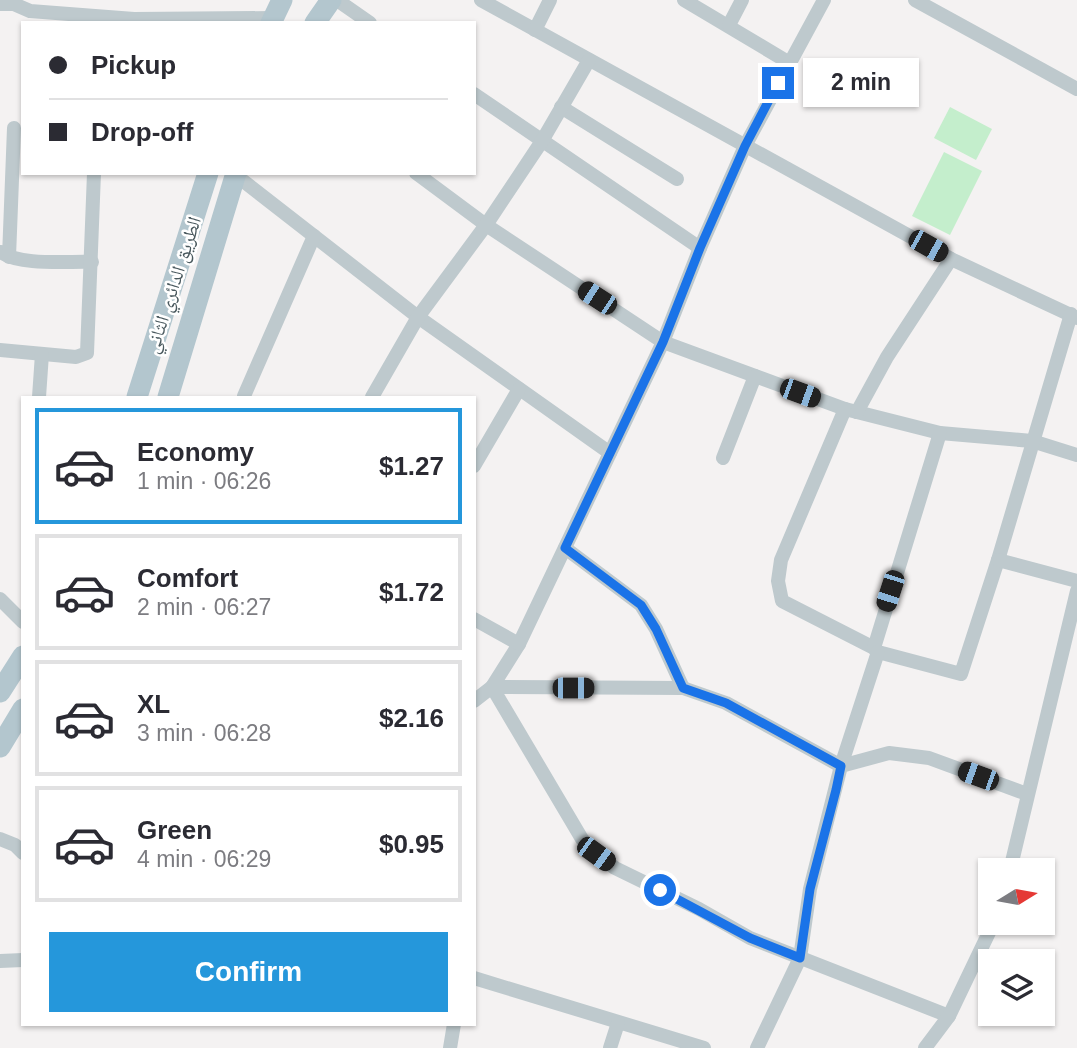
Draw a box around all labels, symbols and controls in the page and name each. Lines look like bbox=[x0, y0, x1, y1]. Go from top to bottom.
text: Pickup bbox=[91, 50, 176, 80]
callout: 2 min bbox=[802, 58, 918, 108]
route end bbox=[762, 67, 794, 99]
text: 2 min bbox=[831, 69, 891, 95]
text: Drop-off bbox=[91, 117, 194, 147]
street label: الطريق الدائري الثاني bbox=[141, 214, 210, 358]
car bbox=[905, 227, 952, 265]
car bbox=[574, 278, 621, 318]
car bbox=[777, 376, 824, 410]
icon: car bbox=[53, 435, 116, 498]
text: Economy bbox=[137, 437, 254, 467]
text: $1.27 bbox=[379, 451, 444, 481]
text: 1 min · 06:26 bbox=[137, 468, 271, 494]
icon: car bbox=[53, 561, 116, 624]
text: Comfort bbox=[137, 563, 238, 593]
car bbox=[874, 568, 907, 614]
text: $1.72 bbox=[379, 577, 444, 607]
text: 2 min · 06:27 bbox=[137, 594, 271, 620]
car bbox=[553, 678, 595, 699]
icon: car bbox=[53, 687, 116, 750]
text: XL bbox=[137, 689, 170, 719]
text: $2.16 bbox=[379, 703, 444, 733]
text: 3 min · 06:28 bbox=[137, 720, 271, 746]
car bbox=[955, 759, 1002, 793]
icon: car bbox=[53, 813, 116, 876]
text: Green bbox=[137, 815, 212, 845]
text: $0.95 bbox=[379, 829, 444, 859]
car bbox=[573, 833, 620, 875]
text: 4 min · 06:29 bbox=[137, 846, 271, 872]
north arrow bbox=[978, 858, 1055, 934]
map controls bbox=[978, 858, 1055, 1026]
route start bbox=[644, 874, 676, 906]
button: Confirm bbox=[49, 932, 448, 1012]
button: layers bbox=[978, 949, 1055, 1026]

